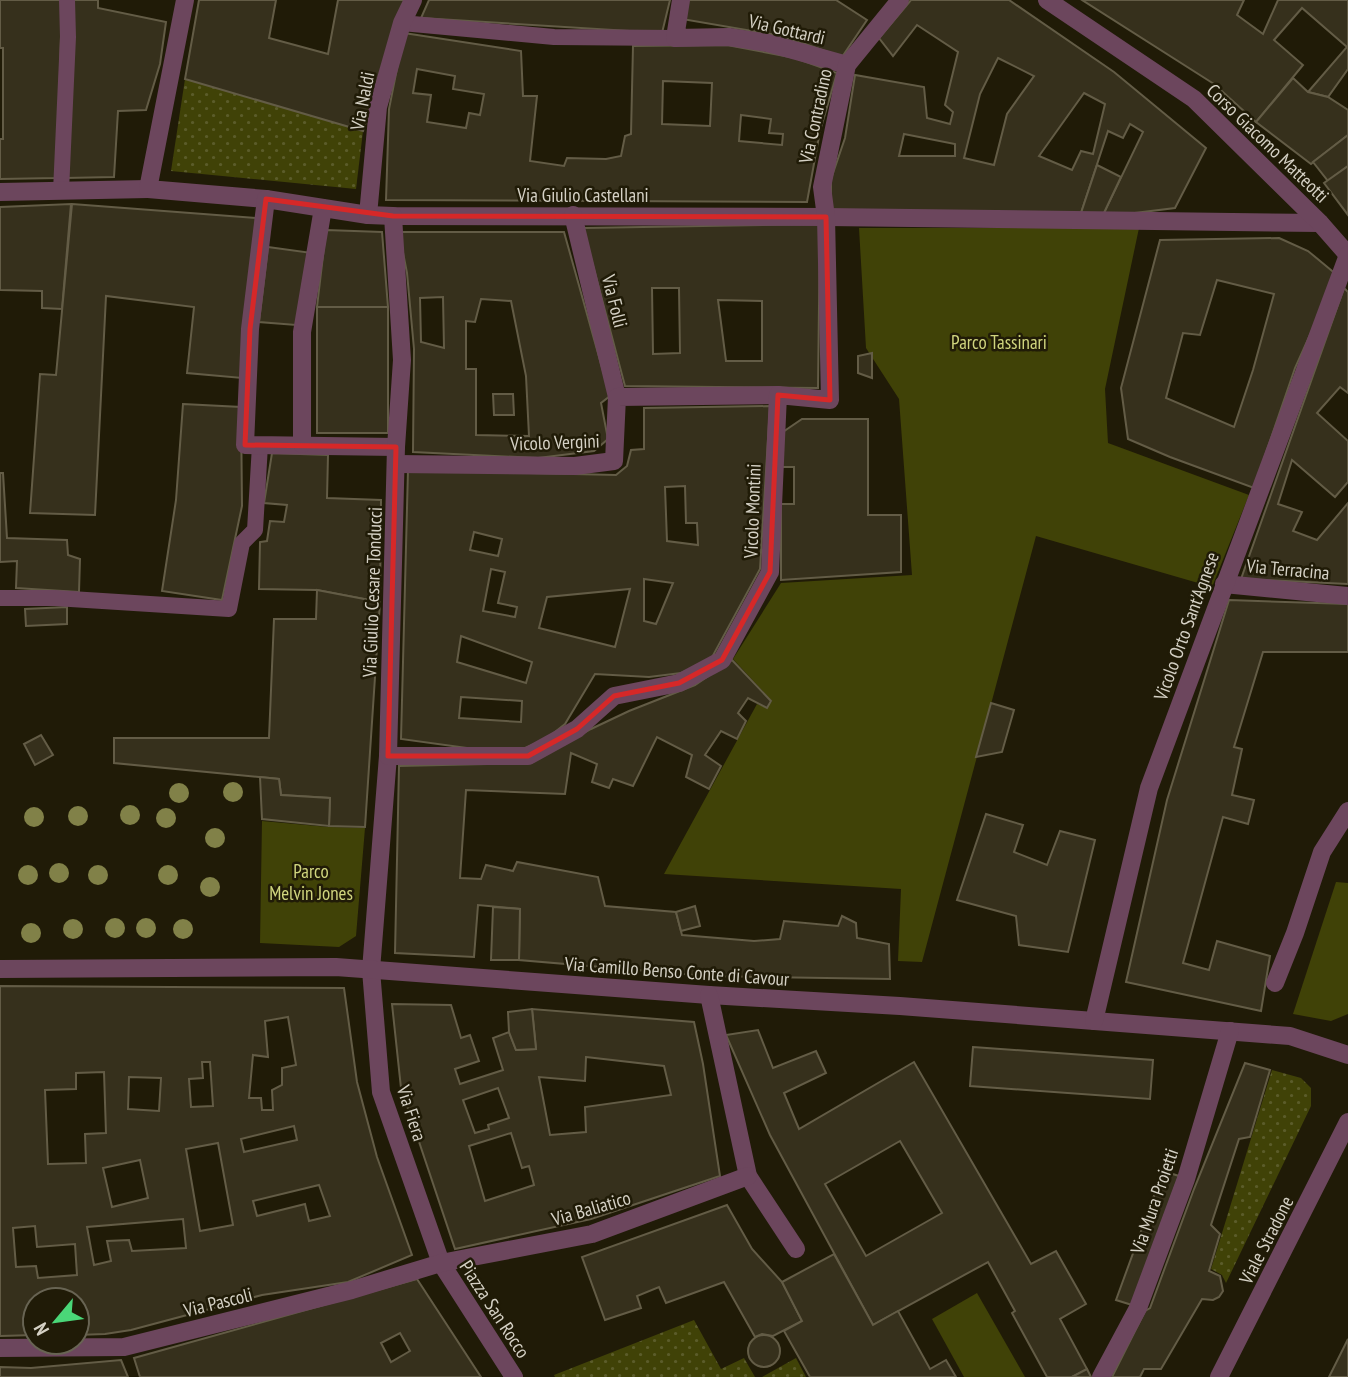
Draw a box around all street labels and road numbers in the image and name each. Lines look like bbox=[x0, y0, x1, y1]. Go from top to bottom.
street label: Via Gottardi bbox=[745, 8, 828, 49]
street label: Via Contradino bbox=[793, 66, 837, 167]
street label: Via Naldi bbox=[344, 70, 379, 133]
street label: Corso Giacomo Matteotti bbox=[1202, 78, 1334, 208]
street label: Via Giulio Castellani bbox=[516, 183, 649, 207]
street label: Via Folli bbox=[597, 271, 633, 330]
street label: Vicolo Vergini bbox=[509, 428, 600, 456]
street label: Vicolo Montini bbox=[738, 463, 766, 560]
street label: Via Giulio Cesare Tonducci bbox=[357, 506, 387, 679]
street label: Vicolo Orto Sant'Agnese bbox=[1148, 548, 1224, 704]
street label: Via Terracina bbox=[1244, 553, 1331, 585]
street label: Via Camillo Benso Conte di Cavour bbox=[563, 951, 791, 991]
street label: Via Fiera bbox=[391, 1081, 432, 1144]
street label: Via Mura Proietti bbox=[1124, 1145, 1183, 1258]
street label: Via Baliatico bbox=[548, 1185, 633, 1231]
street label: Viale Stradone bbox=[1233, 1192, 1298, 1289]
street label: Piazza San Rocco bbox=[455, 1256, 535, 1362]
street label: Via Pascoli bbox=[180, 1282, 255, 1322]

